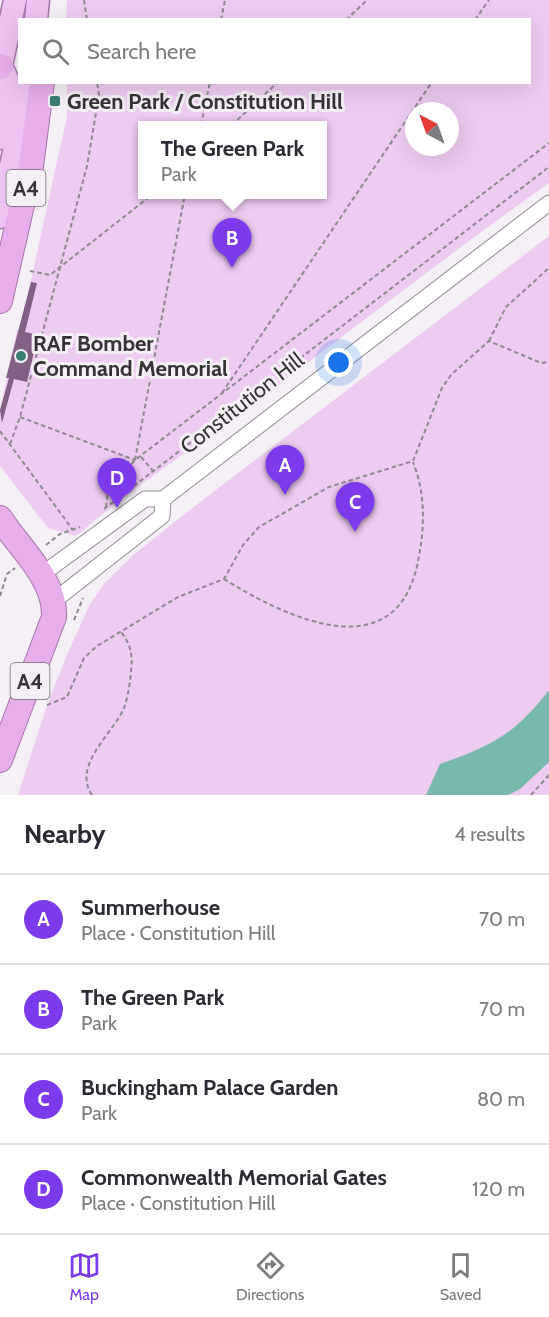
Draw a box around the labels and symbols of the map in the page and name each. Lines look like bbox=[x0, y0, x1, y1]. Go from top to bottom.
place label: Green Park / Constitution Hill bbox=[67, 88, 343, 115]
marker: Green Park / Constitution Hill bbox=[48, 94, 62, 108]
north arrow bbox=[405, 102, 459, 156]
road number: A4 bbox=[6, 170, 46, 206]
pin: B bbox=[212, 218, 252, 268]
place label: RAF Bomber Command Memorial bbox=[33, 330, 228, 382]
street label: Constitution Hill bbox=[175, 346, 310, 460]
your location bbox=[324, 348, 353, 377]
marker: RAF Bomber Command Memorial bbox=[14, 349, 28, 363]
pin: A bbox=[266, 446, 304, 495]
pin: D bbox=[98, 458, 136, 508]
pin: C bbox=[336, 482, 374, 532]
road number: A4 bbox=[10, 663, 50, 699]

